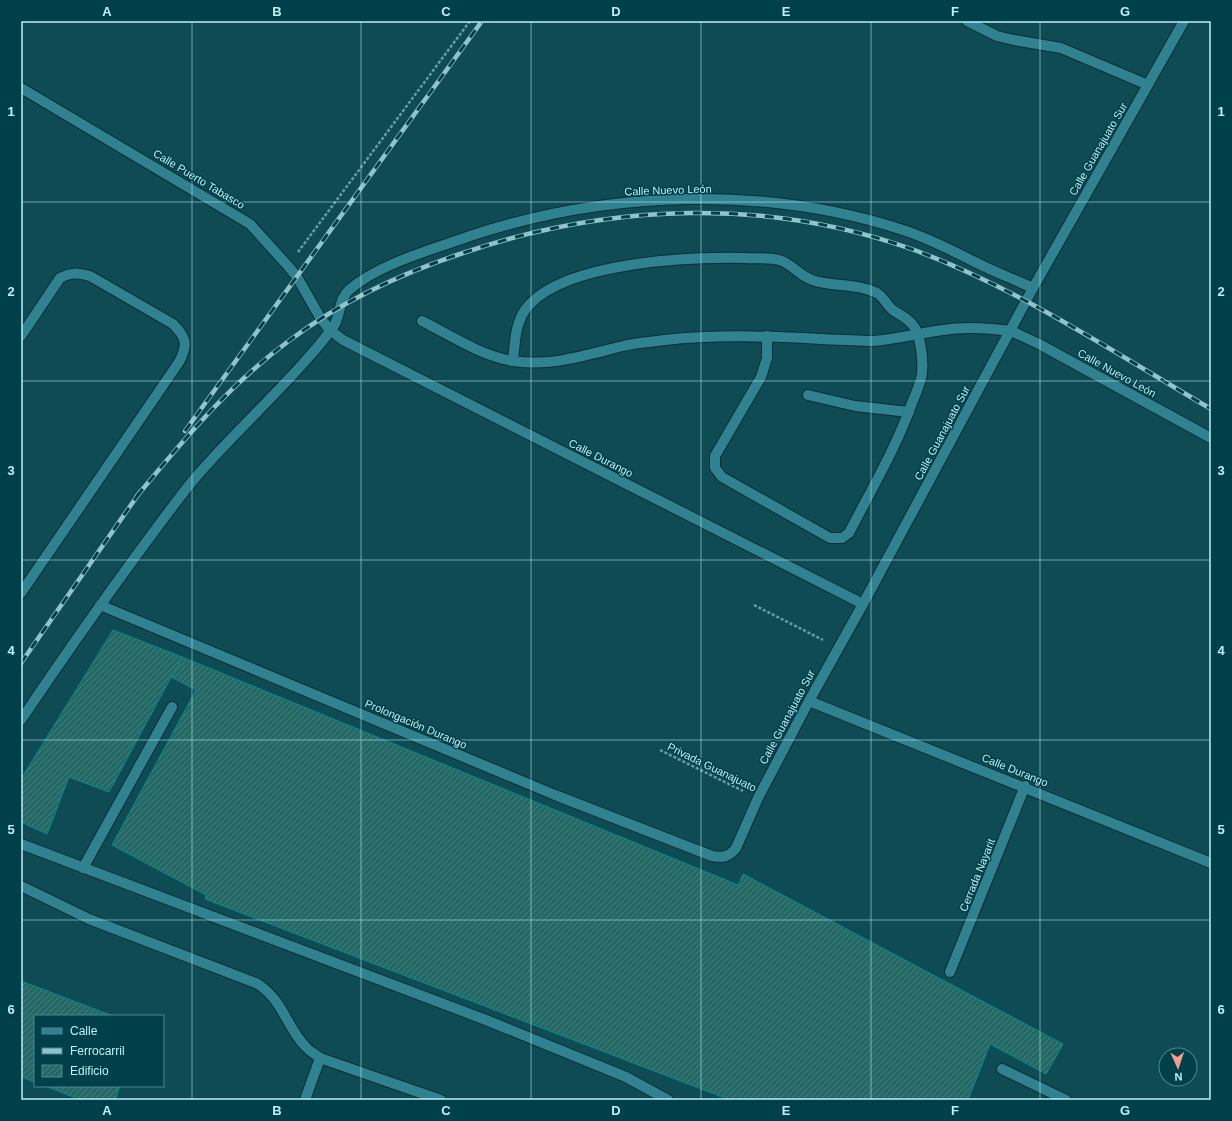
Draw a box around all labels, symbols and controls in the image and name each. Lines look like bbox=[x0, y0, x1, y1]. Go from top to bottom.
text: A bbox=[102, 4, 112, 19]
text: B bbox=[272, 4, 282, 19]
text: C bbox=[441, 4, 451, 19]
text: D bbox=[611, 4, 621, 19]
text: E bbox=[782, 4, 791, 19]
text: F bbox=[951, 4, 959, 19]
text: G bbox=[1120, 4, 1130, 19]
street label: Calle Guanajuato Sur bbox=[1067, 100, 1130, 198]
text: 1 bbox=[7, 104, 15, 119]
text: 1 bbox=[1217, 104, 1225, 119]
street label: Calle Puerto Tabasco bbox=[151, 147, 247, 211]
street label: Calle Nuevo León bbox=[624, 182, 712, 198]
text: 2 bbox=[7, 284, 15, 299]
text: 2 bbox=[1217, 284, 1225, 299]
street label: Calle Nuevo León bbox=[1076, 347, 1158, 399]
street label: Calle Guanajuato Sur bbox=[912, 383, 972, 482]
street label: Calle Durango bbox=[567, 437, 635, 479]
text: 3 bbox=[7, 463, 15, 478]
text: 3 bbox=[1217, 463, 1225, 478]
text: 4 bbox=[7, 643, 15, 658]
text: 4 bbox=[1217, 643, 1225, 658]
street label: Calle Guanajuato Sur bbox=[757, 667, 817, 766]
street label: Prolongación Durango bbox=[363, 697, 469, 751]
street label: Privada Guanajuato bbox=[666, 740, 758, 794]
street label: Calle Durango bbox=[980, 751, 1050, 789]
text: 5 bbox=[7, 822, 15, 837]
text: 5 bbox=[1217, 822, 1225, 837]
street label: Cerrada Nayarit bbox=[957, 837, 997, 913]
text: 6 bbox=[7, 1002, 15, 1017]
text: 6 bbox=[1217, 1002, 1225, 1017]
legend bbox=[34, 1015, 164, 1087]
text: Calle bbox=[70, 1024, 98, 1038]
text: Ferrocarril bbox=[70, 1044, 125, 1058]
north arrow bbox=[1158, 1047, 1198, 1087]
text: Edificio bbox=[70, 1064, 109, 1078]
text: N bbox=[1174, 1071, 1183, 1083]
text: A bbox=[102, 1103, 112, 1118]
text: B bbox=[272, 1103, 282, 1118]
text: C bbox=[441, 1103, 451, 1118]
text: D bbox=[611, 1103, 621, 1118]
text: E bbox=[782, 1103, 791, 1118]
text: F bbox=[951, 1103, 959, 1118]
text: G bbox=[1120, 1103, 1130, 1118]

